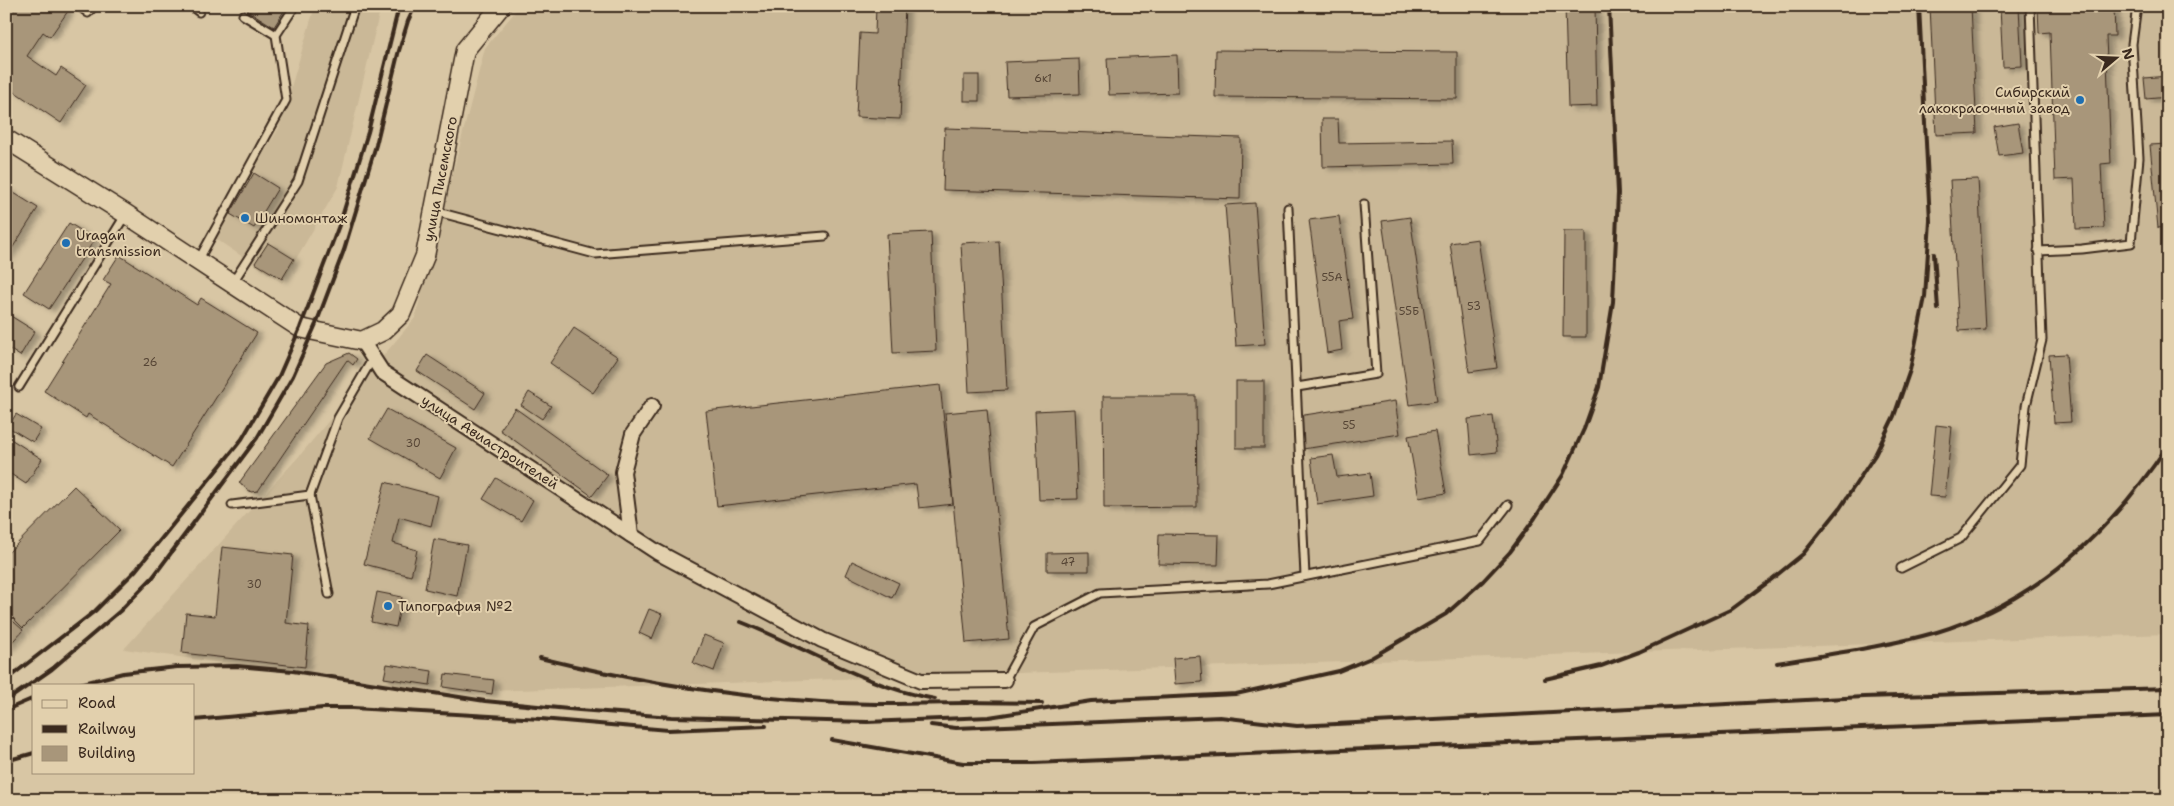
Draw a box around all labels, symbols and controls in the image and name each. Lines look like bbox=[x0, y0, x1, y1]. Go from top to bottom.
north arrow bbox=[2092, 32, 2142, 82]
text: N bbox=[2118, 46, 2139, 62]
house number: 6к1 bbox=[1034, 71, 1052, 86]
place label: Сибирский лакокрасочный завод bbox=[1919, 83, 2070, 117]
marker: Сибирский лакокрасочный завод bbox=[2074, 94, 2086, 106]
street label: улица Писемского bbox=[419, 115, 461, 243]
place label: Шиномонтаж bbox=[255, 209, 348, 227]
marker: Шиномонтаж bbox=[239, 212, 251, 224]
place label: Uragan transmission bbox=[76, 226, 162, 260]
marker: Uragan transmission bbox=[60, 237, 72, 249]
house number: 55А bbox=[1321, 270, 1343, 285]
house number: 53 bbox=[1467, 299, 1481, 314]
house number: 55Б bbox=[1399, 304, 1419, 319]
house number: 26 bbox=[143, 355, 157, 370]
street label: улица Авиастроителей bbox=[418, 391, 562, 493]
house number: 55 bbox=[1342, 418, 1356, 433]
house number: 30 bbox=[405, 436, 421, 451]
house number: 47 bbox=[1061, 555, 1076, 570]
house number: 30 bbox=[246, 577, 262, 592]
place label: Типография №2 bbox=[398, 597, 513, 615]
marker: Типография №2 bbox=[382, 600, 394, 612]
legend bbox=[32, 684, 195, 774]
text: Road bbox=[78, 693, 116, 713]
text: Railway bbox=[78, 719, 136, 739]
text: Building bbox=[78, 743, 135, 763]

